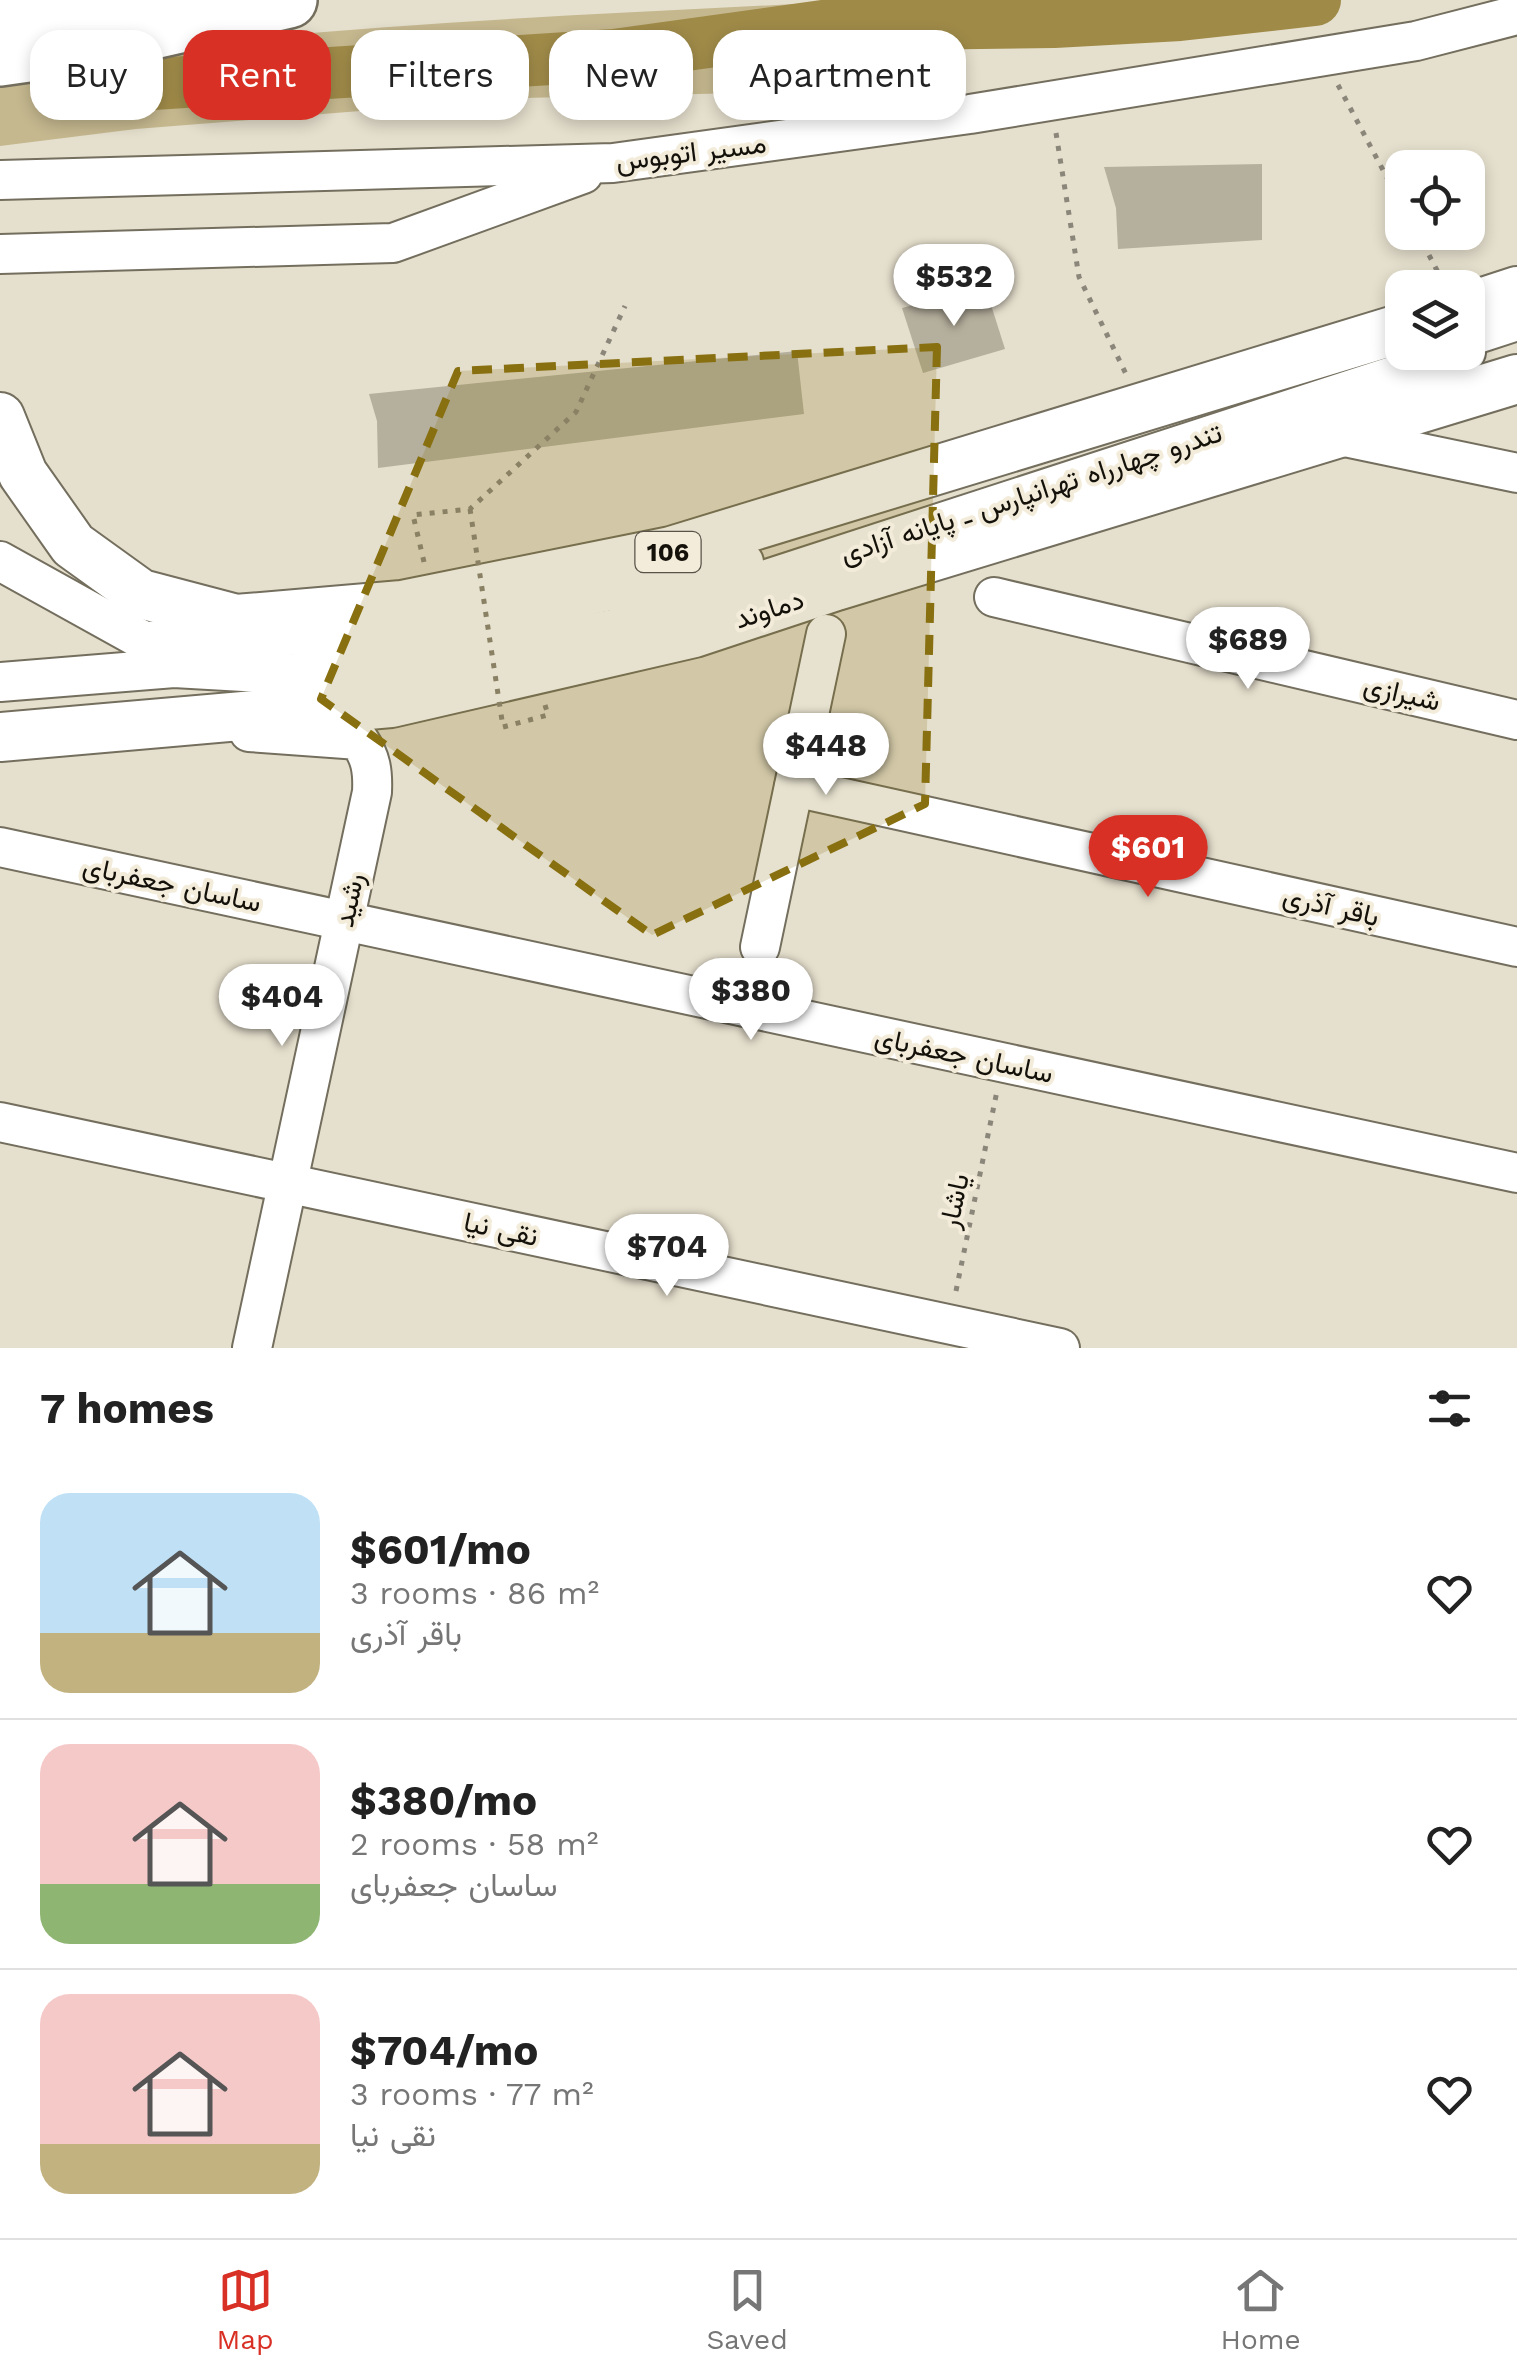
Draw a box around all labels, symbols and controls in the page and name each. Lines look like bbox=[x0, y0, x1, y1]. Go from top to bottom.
chip: Buy bbox=[30, 30, 163, 120]
chip: Rent bbox=[183, 30, 331, 120]
chip: Filters bbox=[351, 30, 529, 120]
chip: New bbox=[549, 30, 693, 120]
chip: Apartment bbox=[713, 30, 966, 120]
street label: مسیر اتوبوس bbox=[614, 126, 768, 179]
map controls bbox=[1385, 150, 1485, 370]
button: locate bbox=[1385, 150, 1485, 250]
pin: $532 bbox=[895, 244, 1013, 329]
text: $532 bbox=[915, 257, 993, 295]
button: layers bbox=[1385, 270, 1485, 370]
street label: تندرو چهارراه تهرانپارس ـ پایانه آزادی bbox=[836, 416, 1227, 572]
road number: 106 bbox=[636, 532, 700, 572]
street label: دماوند bbox=[730, 582, 808, 637]
pin: $689 bbox=[1189, 607, 1307, 692]
text: $689 bbox=[1208, 620, 1288, 658]
street label: شیرازی bbox=[1360, 668, 1444, 719]
pin: $448 bbox=[767, 713, 885, 798]
text: $448 bbox=[785, 726, 867, 764]
pin: $601 bbox=[1089, 815, 1207, 900]
text: $601 bbox=[1111, 828, 1185, 866]
street label: ساسان جعفربای bbox=[80, 849, 264, 920]
street label: رشید bbox=[327, 870, 372, 930]
street label: باقر آذری bbox=[1279, 879, 1382, 934]
pin: $380 bbox=[692, 958, 810, 1043]
pin: $404 bbox=[223, 964, 341, 1049]
text: $380 bbox=[711, 971, 791, 1009]
text: $404 bbox=[241, 977, 323, 1015]
street label: ساسان جعفربای bbox=[872, 1020, 1056, 1091]
street label: یاشار bbox=[932, 1171, 977, 1233]
street label: نقی نیا bbox=[461, 1205, 541, 1253]
pin: $704 bbox=[608, 1214, 726, 1299]
text: $704 bbox=[627, 1227, 707, 1265]
icon: filters bbox=[1422, 1381, 1477, 1436]
text: 7 homes bbox=[40, 1384, 214, 1433]
text: $601/mo bbox=[350, 1525, 531, 1574]
icon: home bbox=[120, 1533, 240, 1653]
icon: heart bbox=[1422, 1566, 1477, 1621]
text: 3 rooms · 86 m² bbox=[350, 1574, 599, 1612]
text: باقر آذری bbox=[350, 1615, 462, 1653]
text: $380/mo bbox=[350, 1776, 537, 1825]
icon: home bbox=[120, 1784, 240, 1904]
icon: heart bbox=[1422, 1817, 1477, 1872]
text: 2 rooms · 58 m² bbox=[350, 1825, 598, 1863]
text: ساسان جعفربای bbox=[350, 1866, 557, 1904]
text: $704/mo bbox=[350, 2026, 538, 2075]
icon: home bbox=[120, 2034, 240, 2154]
icon: heart bbox=[1422, 2067, 1477, 2122]
text: 3 rooms · 77 m² bbox=[350, 2075, 594, 2113]
text: نقی نیا bbox=[350, 2116, 436, 2154]
tab: Map bbox=[216, 2263, 274, 2356]
tab: Saved bbox=[706, 2263, 788, 2356]
tab: Home bbox=[1221, 2263, 1301, 2356]

